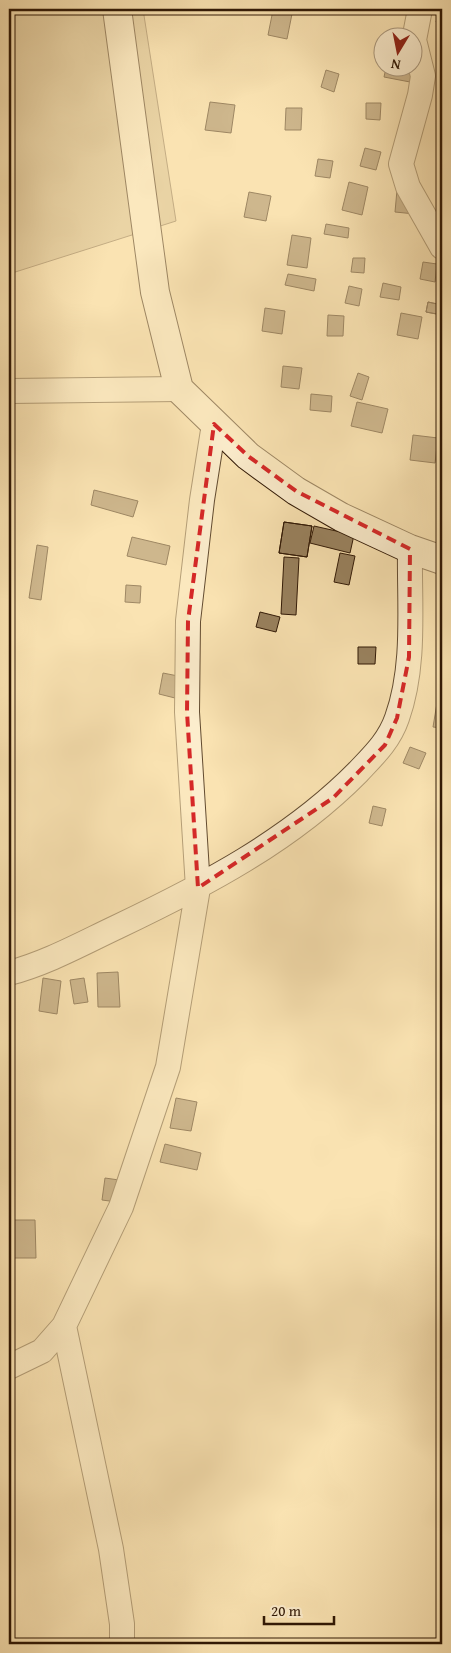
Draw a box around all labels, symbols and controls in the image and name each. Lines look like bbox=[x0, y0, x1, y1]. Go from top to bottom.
north arrow bbox=[374, 28, 424, 78]
text: N bbox=[389, 54, 402, 75]
scale bar bbox=[264, 1593, 334, 1625]
text: 20 m bbox=[271, 1600, 302, 1621]

